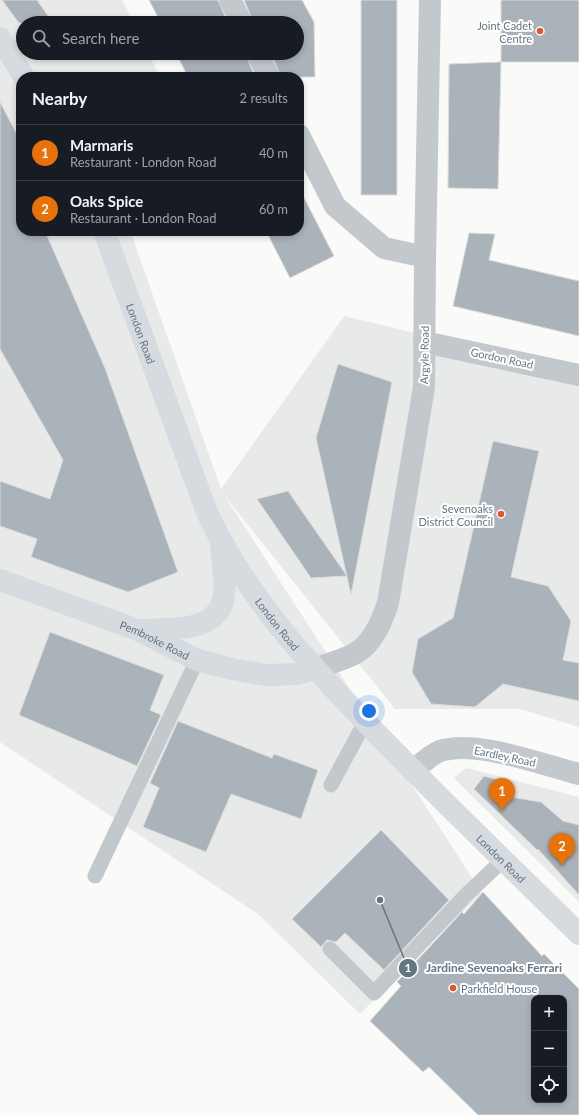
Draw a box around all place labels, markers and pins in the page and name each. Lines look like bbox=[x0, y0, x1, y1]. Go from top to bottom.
place label: Joint Cadet Centre bbox=[477, 19, 532, 45]
marker: Joint Cadet Centre bbox=[535, 26, 545, 36]
place label: Sevenoaks District Council bbox=[419, 502, 493, 528]
marker: Sevenoaks District Council bbox=[496, 509, 506, 519]
pin: 1 bbox=[489, 778, 515, 811]
pin: 2 bbox=[549, 833, 575, 866]
callout: Jardine Sevenoaks Ferrari bbox=[398, 956, 570, 980]
place label: Parkfield House bbox=[461, 982, 538, 995]
marker: Parkfield House bbox=[448, 983, 458, 993]

